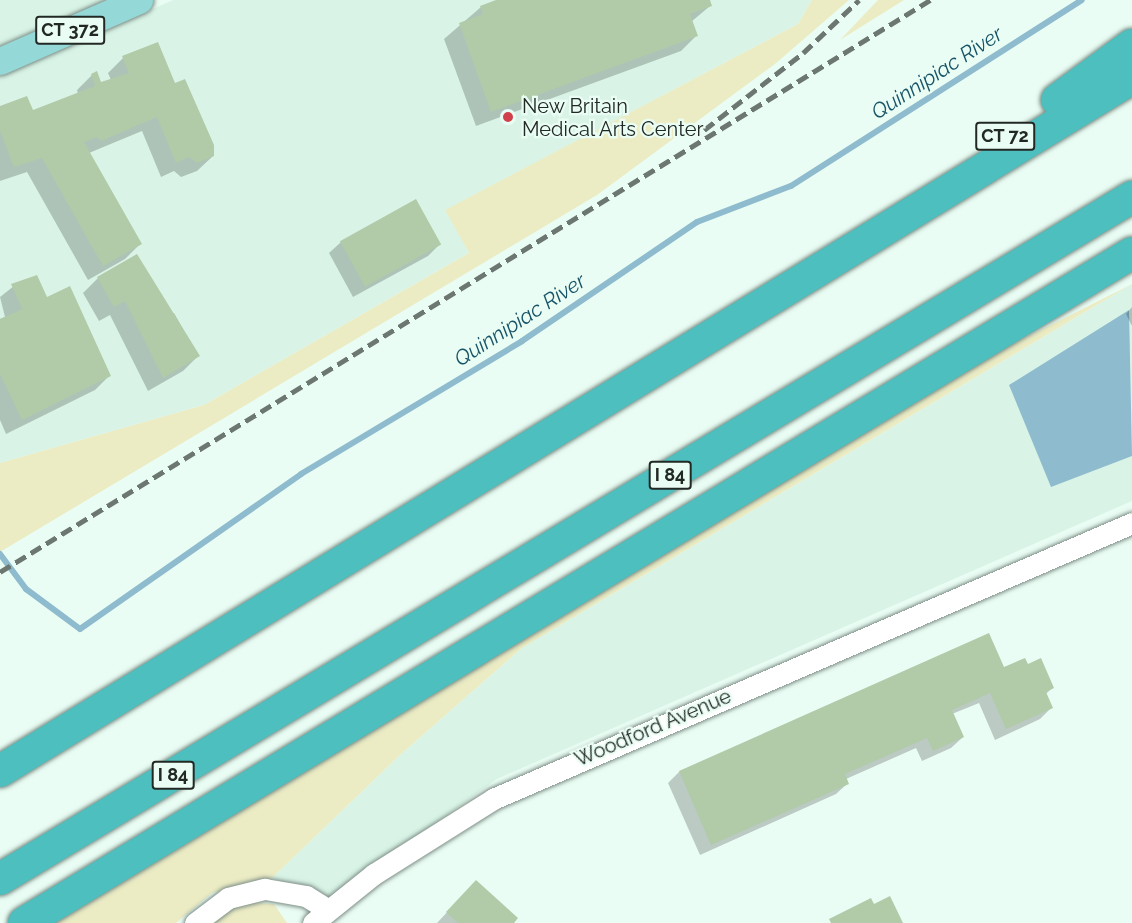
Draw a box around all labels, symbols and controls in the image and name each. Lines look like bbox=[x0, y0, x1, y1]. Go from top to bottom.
road number: CT 372 bbox=[34, 15, 106, 45]
water label: Quinnipiac River bbox=[867, 21, 1007, 125]
place label: New Britain Medical Arts Center bbox=[522, 94, 705, 141]
marker: New Britain Medical Arts Center bbox=[499, 108, 517, 126]
road number: CT 72 bbox=[974, 121, 1036, 151]
water label: Quinnipiac River bbox=[450, 268, 590, 372]
road number: I 84 bbox=[648, 460, 692, 490]
street label: Woodford Avenue bbox=[571, 684, 735, 772]
road number: I 84 bbox=[150, 760, 195, 790]

